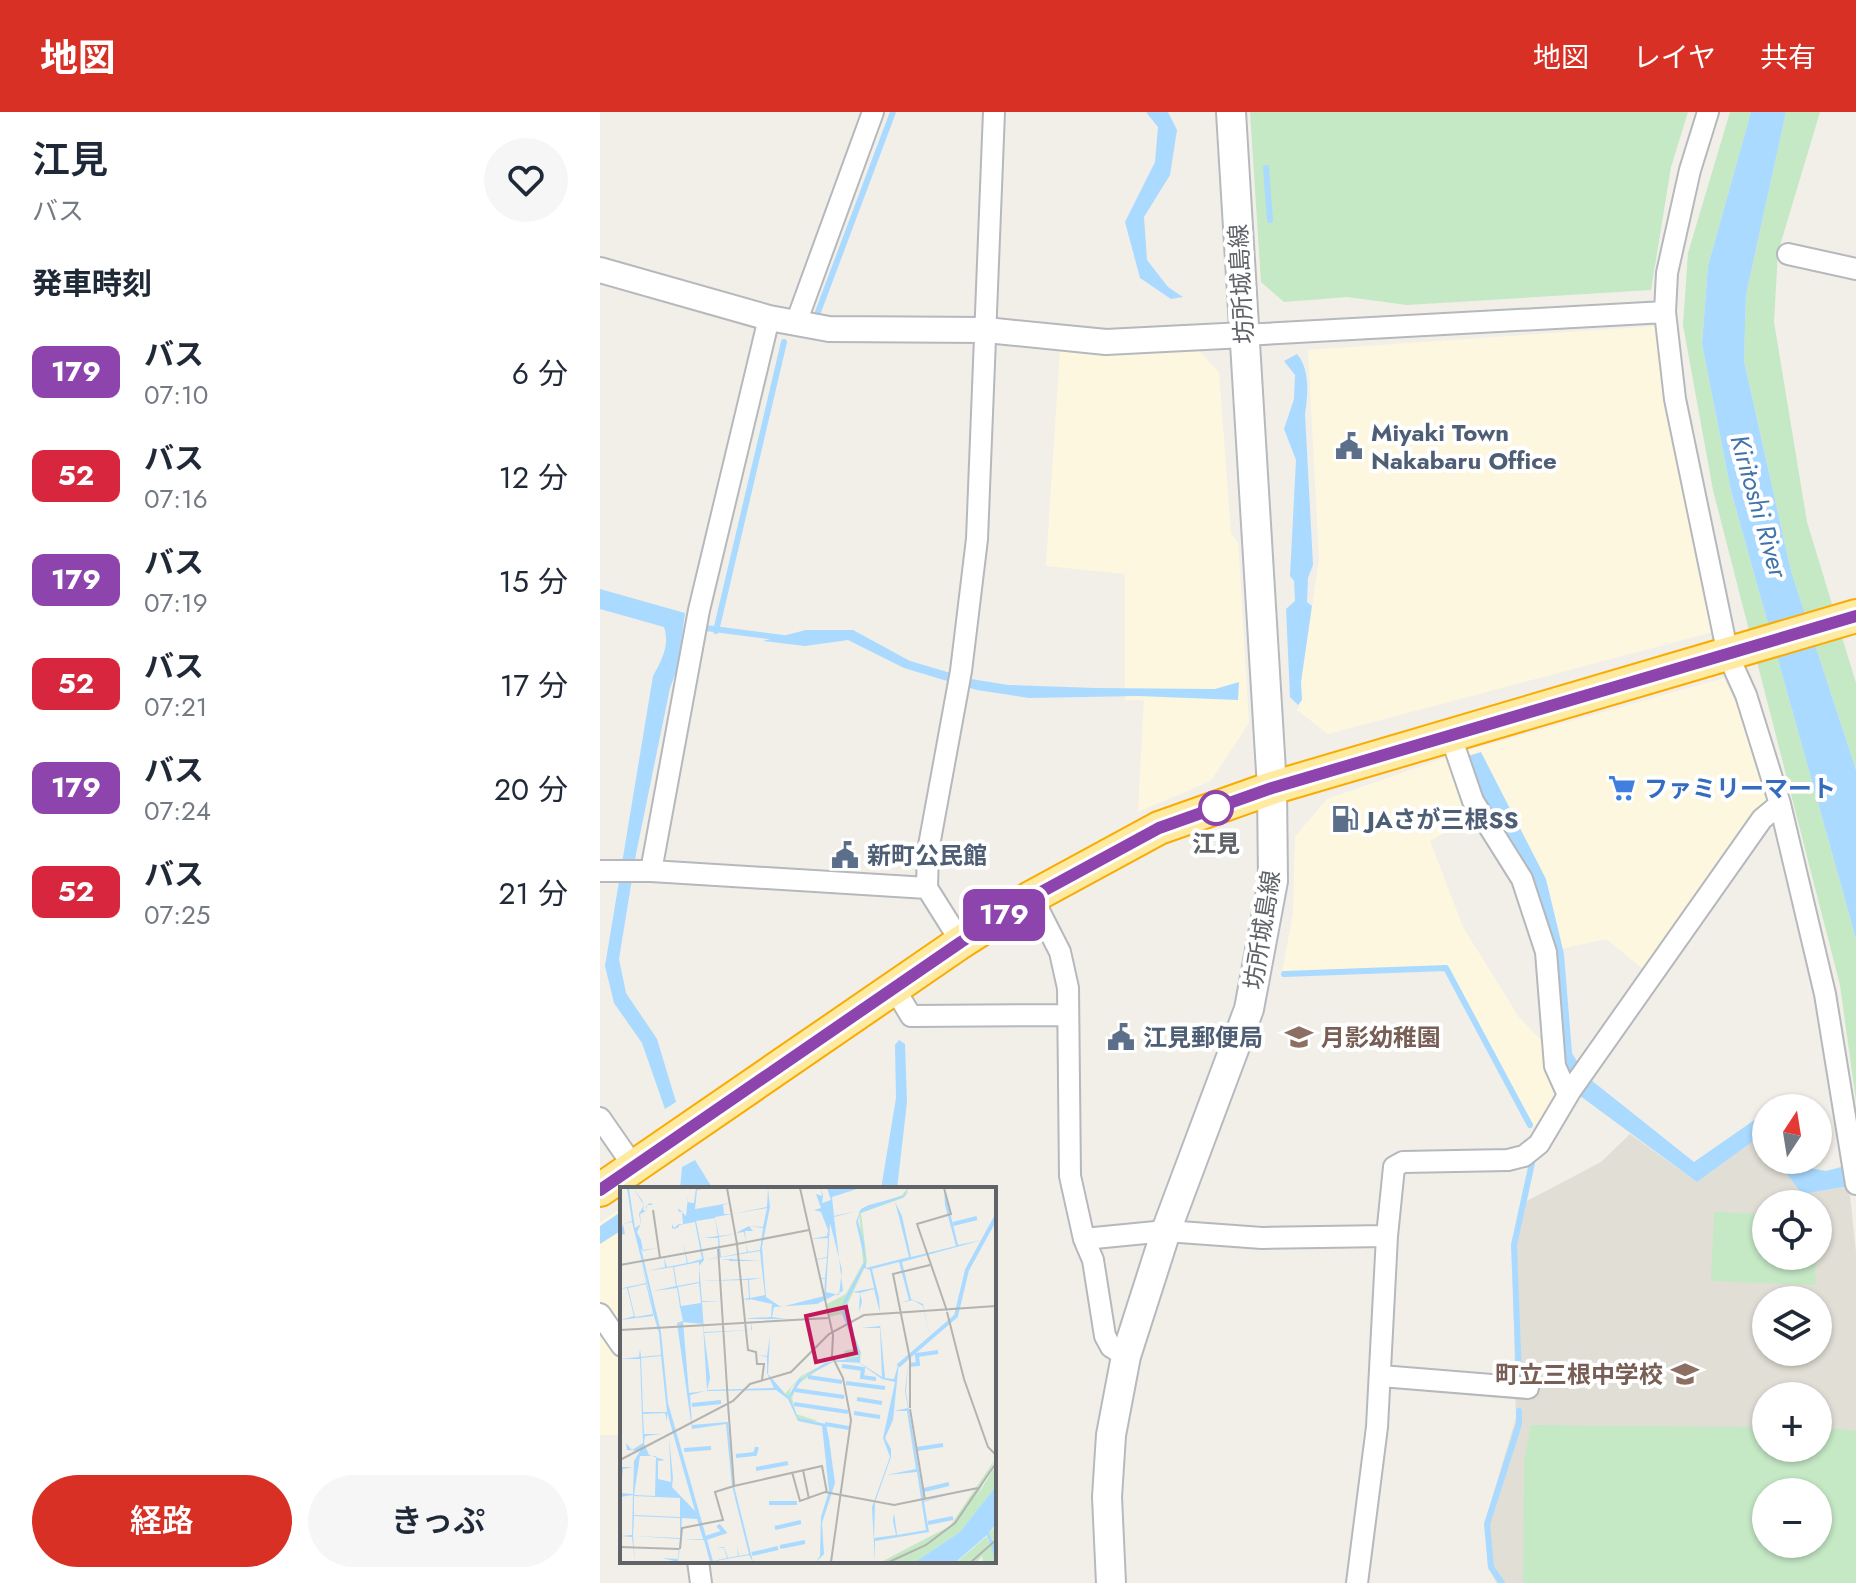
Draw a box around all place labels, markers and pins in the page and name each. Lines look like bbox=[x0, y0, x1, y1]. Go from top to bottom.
place label: Miyaki Town Nakabaru Office bbox=[1371, 415, 1557, 478]
public building icon: Miyaki Town Nakabaru Office bbox=[1334, 431, 1364, 461]
place label: ファミリーマート bbox=[1644, 771, 1836, 806]
supermarket icon: ファミリーマート bbox=[1607, 773, 1637, 803]
marker: 江見 bbox=[1199, 791, 1233, 825]
place label: JAさが三根SS bbox=[1363, 802, 1519, 837]
fuel station icon: JAさが三根SS bbox=[1330, 804, 1360, 834]
place label: 江見 bbox=[1192, 826, 1240, 861]
place label: 新町公民館 bbox=[867, 838, 987, 873]
public building icon: 新町公民館 bbox=[830, 840, 860, 870]
place label: 江見郵便局 bbox=[1143, 1020, 1263, 1055]
place label: 月影幼稚園 bbox=[1321, 1020, 1441, 1055]
public building icon: 江見郵便局 bbox=[1106, 1022, 1136, 1052]
school or university icon: 月影幼稚園 bbox=[1284, 1022, 1314, 1052]
place label: 町立三根中学校 bbox=[1495, 1357, 1663, 1392]
school or university icon: 町立三根中学校 bbox=[1670, 1359, 1700, 1389]

